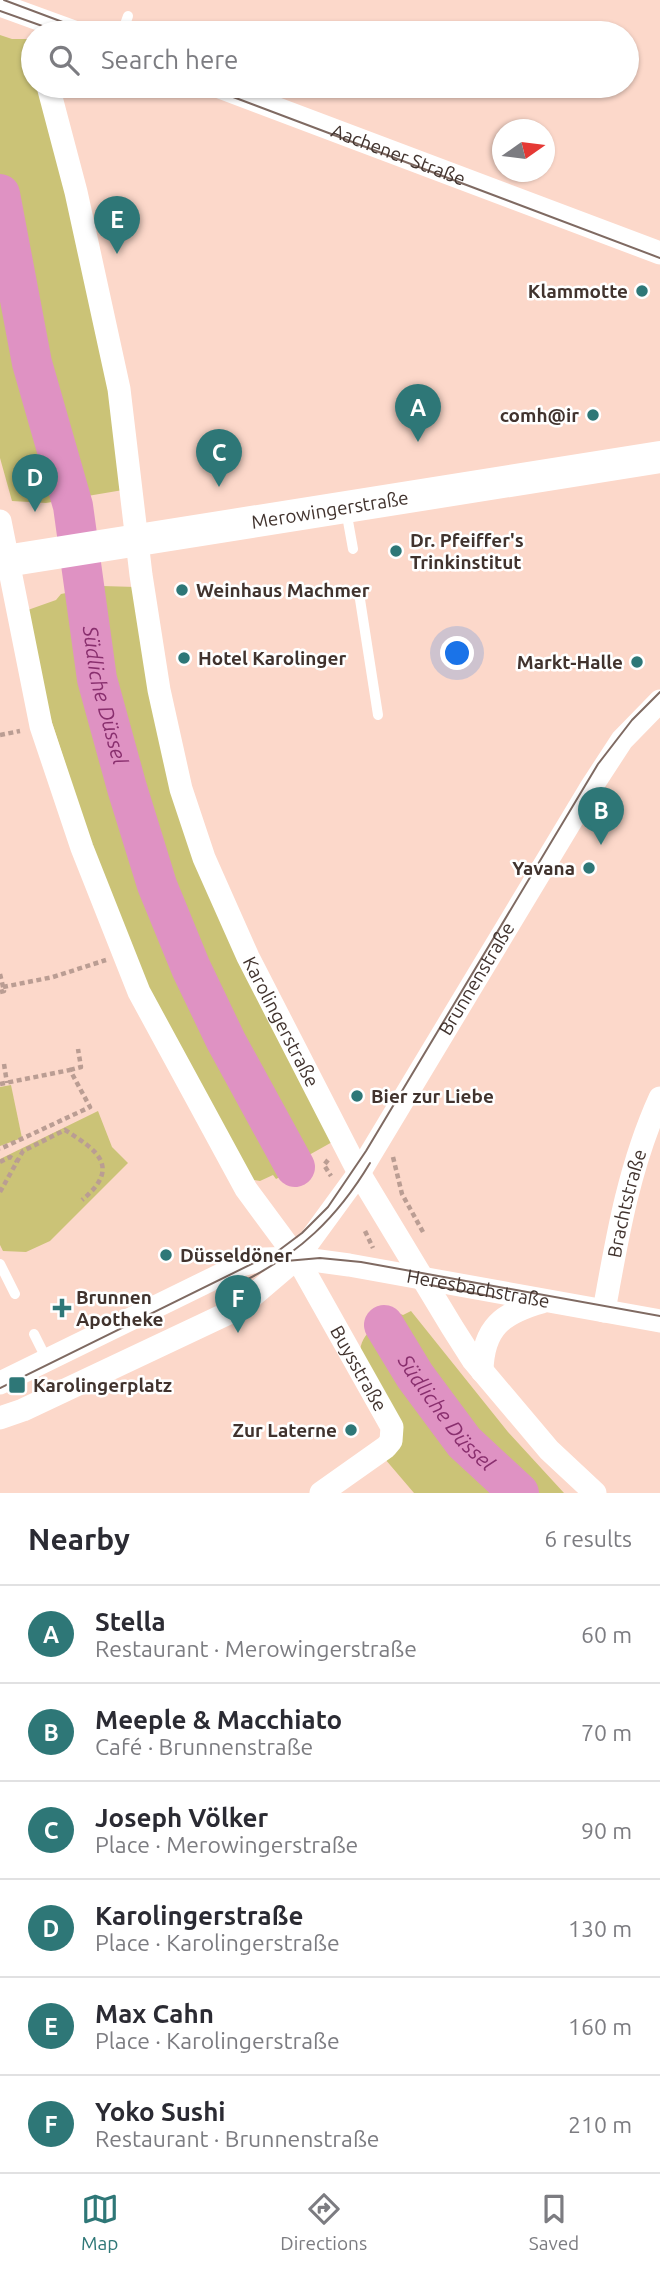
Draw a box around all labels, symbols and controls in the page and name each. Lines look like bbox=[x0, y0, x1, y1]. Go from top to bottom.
search box bbox=[21, 21, 639, 98]
icon: search bbox=[45, 41, 83, 79]
text: Search here bbox=[101, 45, 238, 74]
street label: Aachener Straße bbox=[328, 119, 469, 190]
north arrow bbox=[492, 119, 555, 182]
pin: E bbox=[94, 196, 140, 254]
place label: Klammotte bbox=[528, 280, 628, 302]
marker: Klammotte bbox=[634, 283, 650, 299]
pin: A bbox=[395, 384, 441, 442]
place label: comh@ir bbox=[500, 404, 579, 426]
marker: comh@ir bbox=[585, 407, 601, 423]
pin: C bbox=[196, 429, 242, 487]
pin: D bbox=[12, 454, 58, 512]
street label: Merowingerstraße bbox=[250, 486, 410, 533]
place label: Dr. Pfeiffer's Trinkinstitut bbox=[410, 529, 524, 573]
marker: Dr. Pfeiffer's Trinkinstitut bbox=[388, 543, 404, 559]
place label: Weinhaus Machmer bbox=[196, 579, 370, 601]
marker: Weinhaus Machmer bbox=[174, 582, 190, 598]
water label: Südliche Düssel bbox=[79, 623, 133, 767]
your location bbox=[440, 636, 474, 670]
place label: Hotel Karolinger bbox=[198, 647, 347, 669]
marker: Hotel Karolinger bbox=[176, 650, 192, 666]
place label: Markt-Halle bbox=[517, 651, 623, 673]
marker: Markt-Halle bbox=[629, 654, 645, 670]
pin: B bbox=[578, 787, 624, 845]
place label: Yavana bbox=[512, 857, 575, 879]
marker: Yavana bbox=[581, 860, 597, 876]
street label: Brunnenstraße bbox=[434, 918, 519, 1039]
street label: Karolingerstraße bbox=[239, 953, 324, 1090]
place label: Bier zur Liebe bbox=[371, 1085, 494, 1107]
marker: Bier zur Liebe bbox=[349, 1088, 365, 1104]
street label: Brachtstraße bbox=[603, 1146, 650, 1259]
place label: Düsseldöner bbox=[180, 1244, 292, 1266]
marker: Düsseldöner bbox=[158, 1247, 174, 1263]
street label: Heresbachstraße bbox=[405, 1265, 552, 1312]
pin: F bbox=[215, 1275, 261, 1333]
place label: Brunnen Apotheke bbox=[76, 1286, 163, 1330]
marker: Brunnen Apotheke bbox=[54, 1300, 70, 1316]
street label: Buysstraße bbox=[326, 1321, 392, 1415]
water label: Südliche Düssel bbox=[393, 1349, 500, 1475]
place label: Karolingerplatz bbox=[33, 1374, 172, 1396]
marker: Karolingerplatz bbox=[7, 1375, 27, 1395]
place label: Zur Laterne bbox=[233, 1419, 337, 1441]
marker: Zur Laterne bbox=[343, 1422, 359, 1438]
text: Nearby bbox=[28, 1522, 130, 1556]
text: 6 results bbox=[544, 1526, 632, 1551]
text: Stella bbox=[95, 1607, 166, 1636]
text: A bbox=[43, 1622, 59, 1647]
text: 60 m bbox=[581, 1622, 632, 1647]
text: Restaurant · Merowingerstraße bbox=[95, 1636, 417, 1661]
text: Meeple & Macchiato bbox=[95, 1705, 342, 1734]
text: B bbox=[43, 1720, 59, 1745]
text: 70 m bbox=[581, 1720, 632, 1745]
text: Café · Brunnenstraße bbox=[95, 1734, 313, 1759]
text: Joseph Völker bbox=[95, 1803, 268, 1832]
text: C bbox=[44, 1818, 58, 1843]
text: 90 m bbox=[581, 1818, 632, 1843]
text: Place · Merowingerstraße bbox=[95, 1832, 358, 1857]
text: Karolingerstraße bbox=[95, 1901, 303, 1930]
text: D bbox=[43, 1916, 59, 1941]
text: 130 m bbox=[568, 1916, 632, 1941]
text: Place · Karolingerstraße bbox=[95, 1930, 340, 1955]
text: Max Cahn bbox=[95, 1999, 214, 2028]
text: E bbox=[44, 2014, 58, 2039]
text: 160 m bbox=[568, 2014, 632, 2039]
text: Place · Karolingerstraße bbox=[95, 2028, 340, 2053]
text: Yoko Sushi bbox=[95, 2097, 226, 2126]
text: F bbox=[45, 2112, 57, 2137]
text: 210 m bbox=[568, 2112, 632, 2137]
text: Restaurant · Brunnenstraße bbox=[95, 2126, 379, 2151]
tab: Map bbox=[81, 2190, 119, 2254]
tab: Directions bbox=[280, 2190, 367, 2254]
tab: Saved bbox=[529, 2190, 579, 2254]

